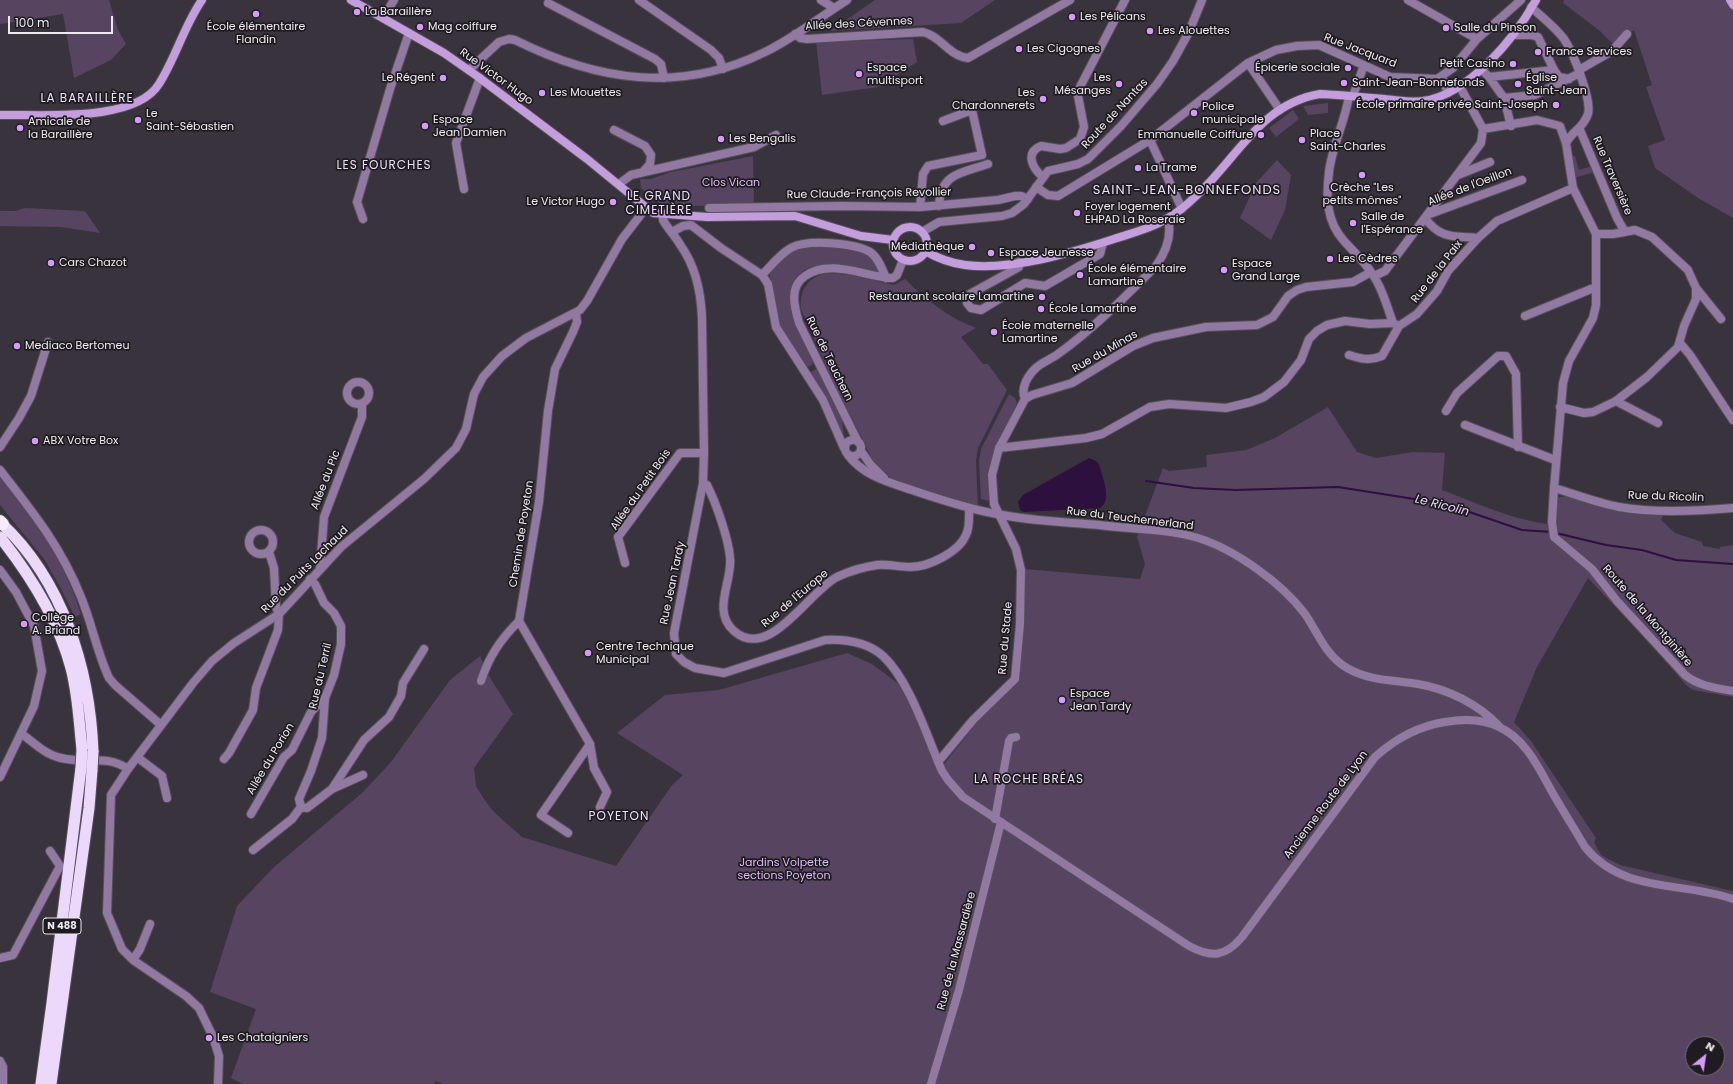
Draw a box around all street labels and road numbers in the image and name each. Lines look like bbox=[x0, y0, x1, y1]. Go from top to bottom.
street label: Allée des Cévennes bbox=[805, 15, 913, 33]
street label: Rue Jacquard bbox=[1322, 31, 1398, 71]
street label: Rue Victor Hugo bbox=[457, 46, 535, 108]
street label: Route de Nantas bbox=[1079, 76, 1151, 152]
street label: Rue Traversière bbox=[1589, 135, 1635, 217]
street label: Allée de l'Oeillon bbox=[1426, 165, 1514, 209]
street label: Rue Claude-François Revollier bbox=[787, 186, 951, 202]
street label: Rue de la Paix bbox=[1409, 238, 1465, 306]
street label: Rue de Teuchern bbox=[803, 315, 855, 403]
street label: Rue du Minas bbox=[1070, 328, 1140, 376]
street label: Allée du Petit Bois bbox=[608, 447, 674, 533]
street label: Allée du Pic bbox=[309, 448, 343, 512]
street label: Chemin de Poyeton bbox=[507, 480, 537, 588]
street label: Rue du Ricolin bbox=[1628, 489, 1704, 505]
street label: Rue du Teuchernerland bbox=[1066, 505, 1194, 533]
street label: Rue du Puits Lachaud bbox=[259, 524, 351, 616]
street label: Rue Jean Tardy bbox=[658, 540, 688, 626]
street label: Route de la Montginière bbox=[1599, 563, 1695, 669]
street label: Rue de l'Europe bbox=[759, 567, 831, 631]
street label: Rue du Stade bbox=[996, 601, 1016, 675]
street label: Rue du Terril bbox=[307, 642, 335, 710]
street label: Allée du Porion bbox=[244, 721, 298, 797]
street label: Ancienne Route de Lyon bbox=[1281, 749, 1371, 861]
street label: Rue de la Massardière bbox=[935, 891, 979, 1011]
road number: N 488 bbox=[43, 918, 81, 934]

